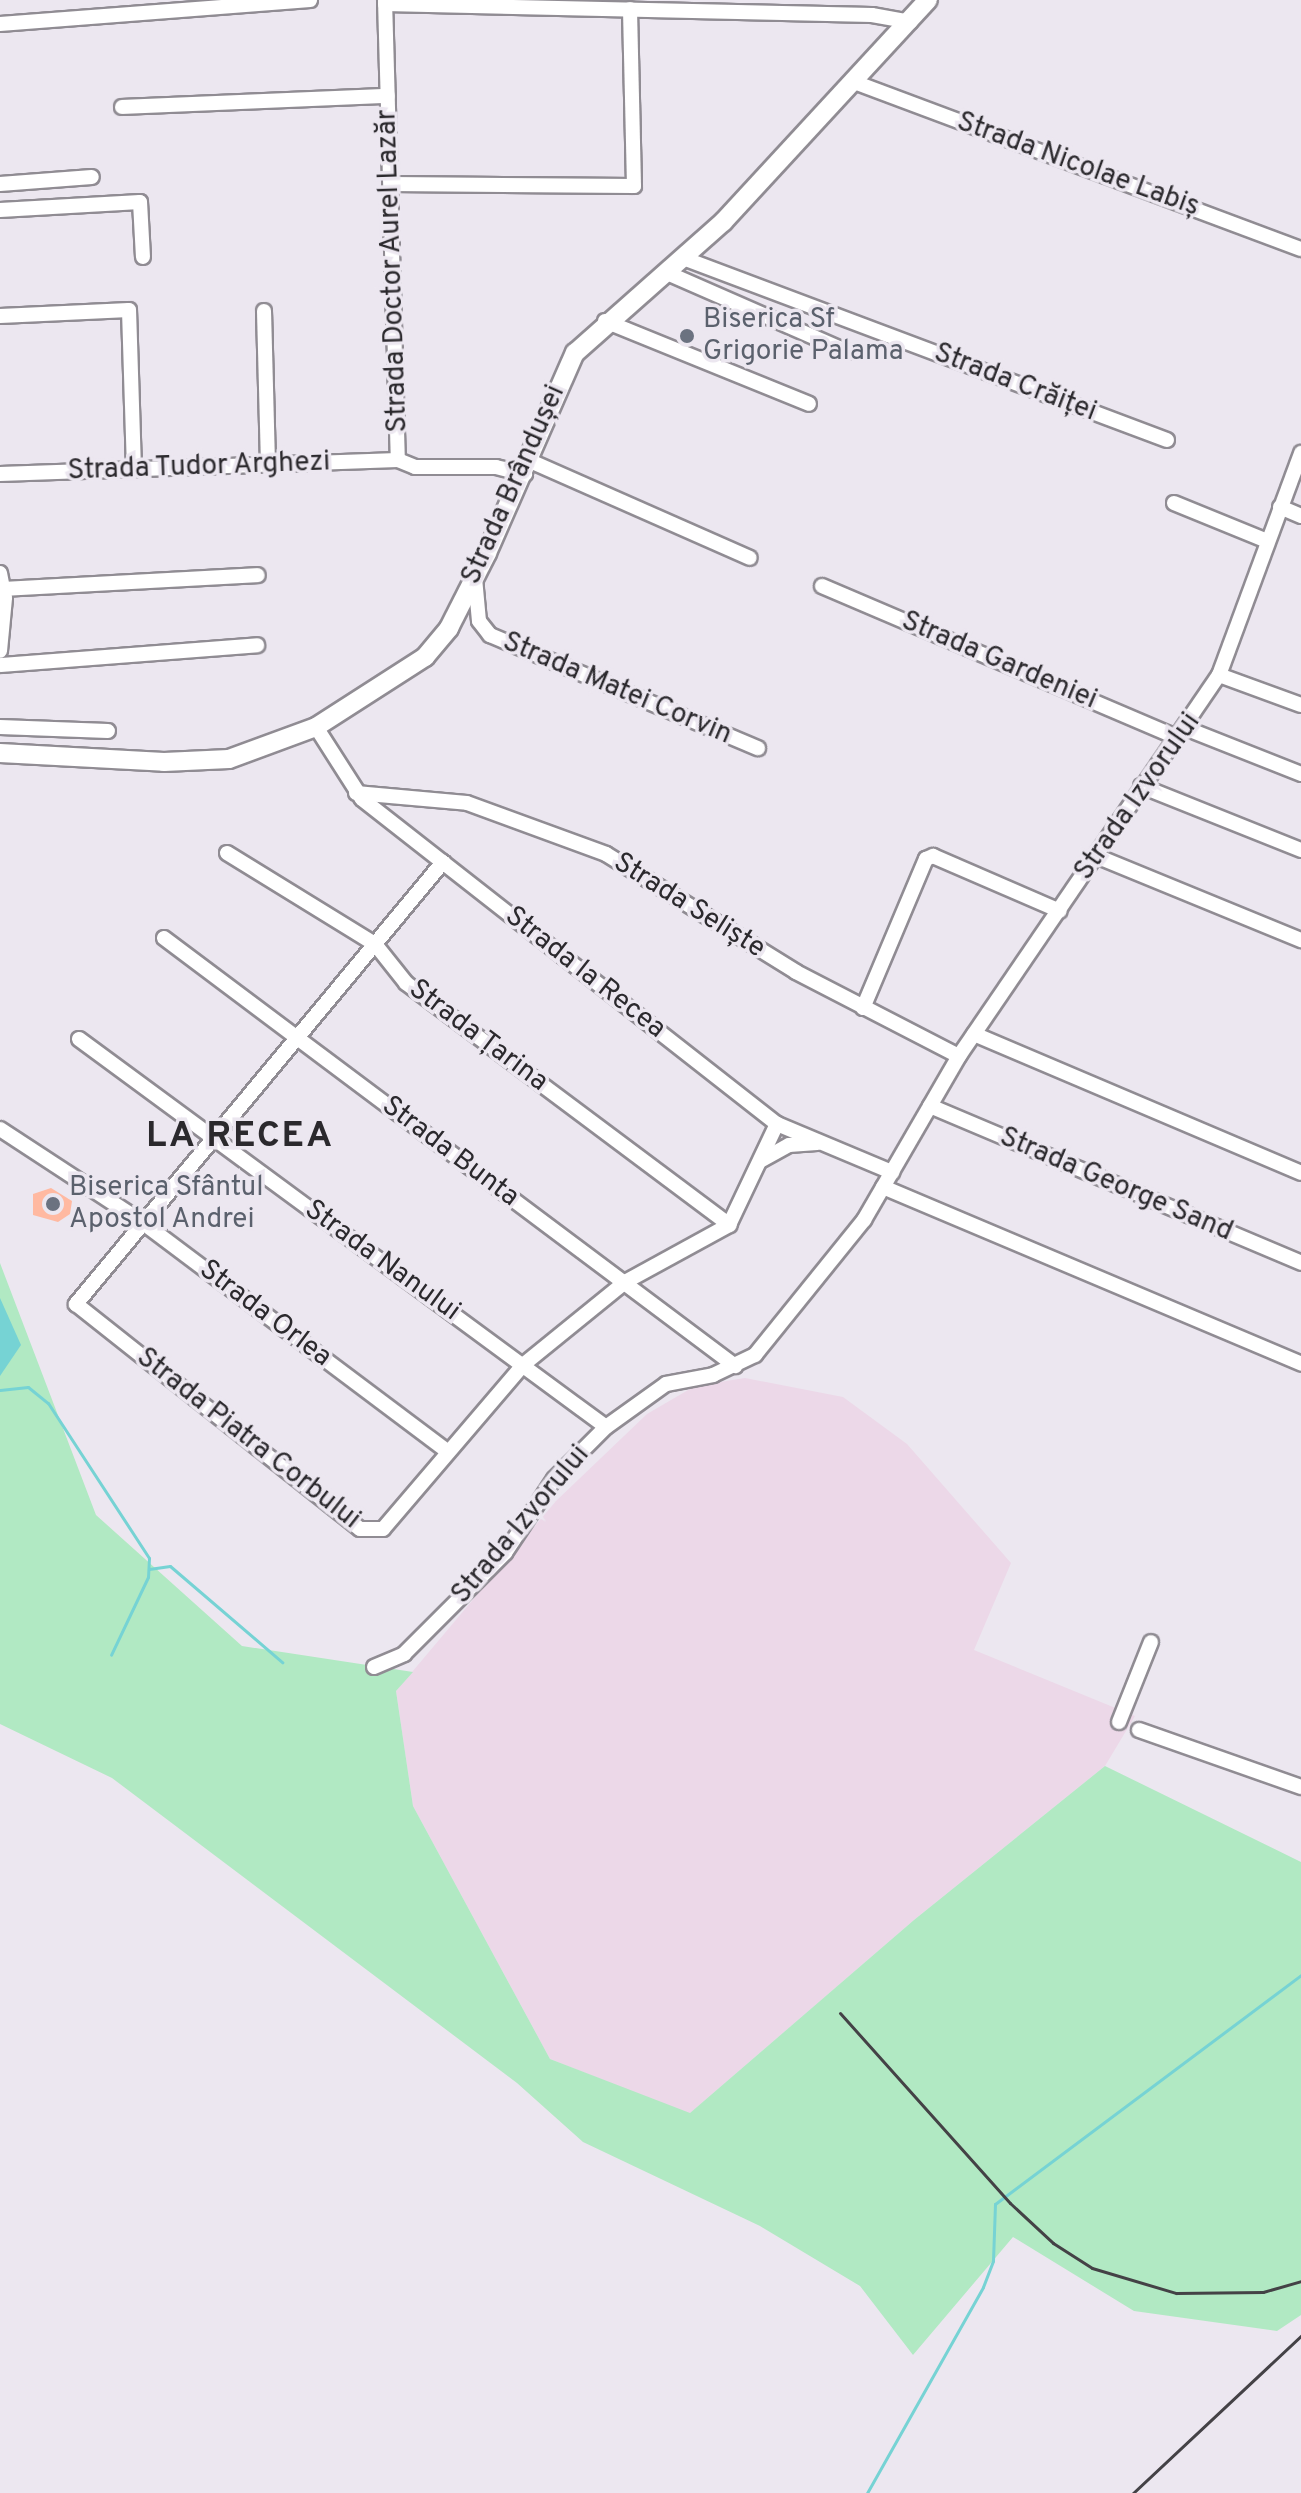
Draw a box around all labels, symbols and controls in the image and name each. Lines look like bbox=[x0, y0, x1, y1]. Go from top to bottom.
street label: Strada Nicolae Labiș bbox=[952, 105, 1204, 225]
street label: Strada Doctor Aurel Lazăr bbox=[371, 108, 415, 434]
place label: Biserica Sf Grigorie Palama bbox=[703, 303, 904, 369]
marker: Biserica Sf Grigorie Palama bbox=[678, 327, 696, 345]
street label: Strada Crăiței bbox=[929, 337, 1101, 429]
street label: Strada Brândușei bbox=[455, 380, 573, 590]
street label: Strada Tudor Arghezi bbox=[66, 446, 332, 488]
street label: Strada Gardeniei bbox=[896, 605, 1102, 717]
street label: Strada Matei Corvin bbox=[497, 626, 737, 752]
street label: Strada Izvorului bbox=[1068, 707, 1208, 887]
street label: Strada Seliște bbox=[607, 846, 771, 966]
street label: Strada la Recea bbox=[498, 900, 672, 1046]
street label: Strada Țarina bbox=[401, 972, 555, 1100]
street label: Strada Bunta bbox=[375, 1089, 525, 1215]
district label: LA RECEA bbox=[145, 1116, 335, 1160]
street label: Strada George Sand bbox=[994, 1121, 1238, 1249]
place label: Biserica Sfântul Apostol Andrei bbox=[69, 1171, 264, 1237]
street label: Strada Nanului bbox=[298, 1193, 466, 1329]
marker: Biserica Sfântul Apostol Andrei bbox=[44, 1195, 62, 1213]
street label: Strada Orlea bbox=[192, 1253, 338, 1375]
street label: Strada Piatra Corbului bbox=[129, 1341, 367, 1537]
street label: Strada Izvorului bbox=[445, 1439, 597, 1611]

